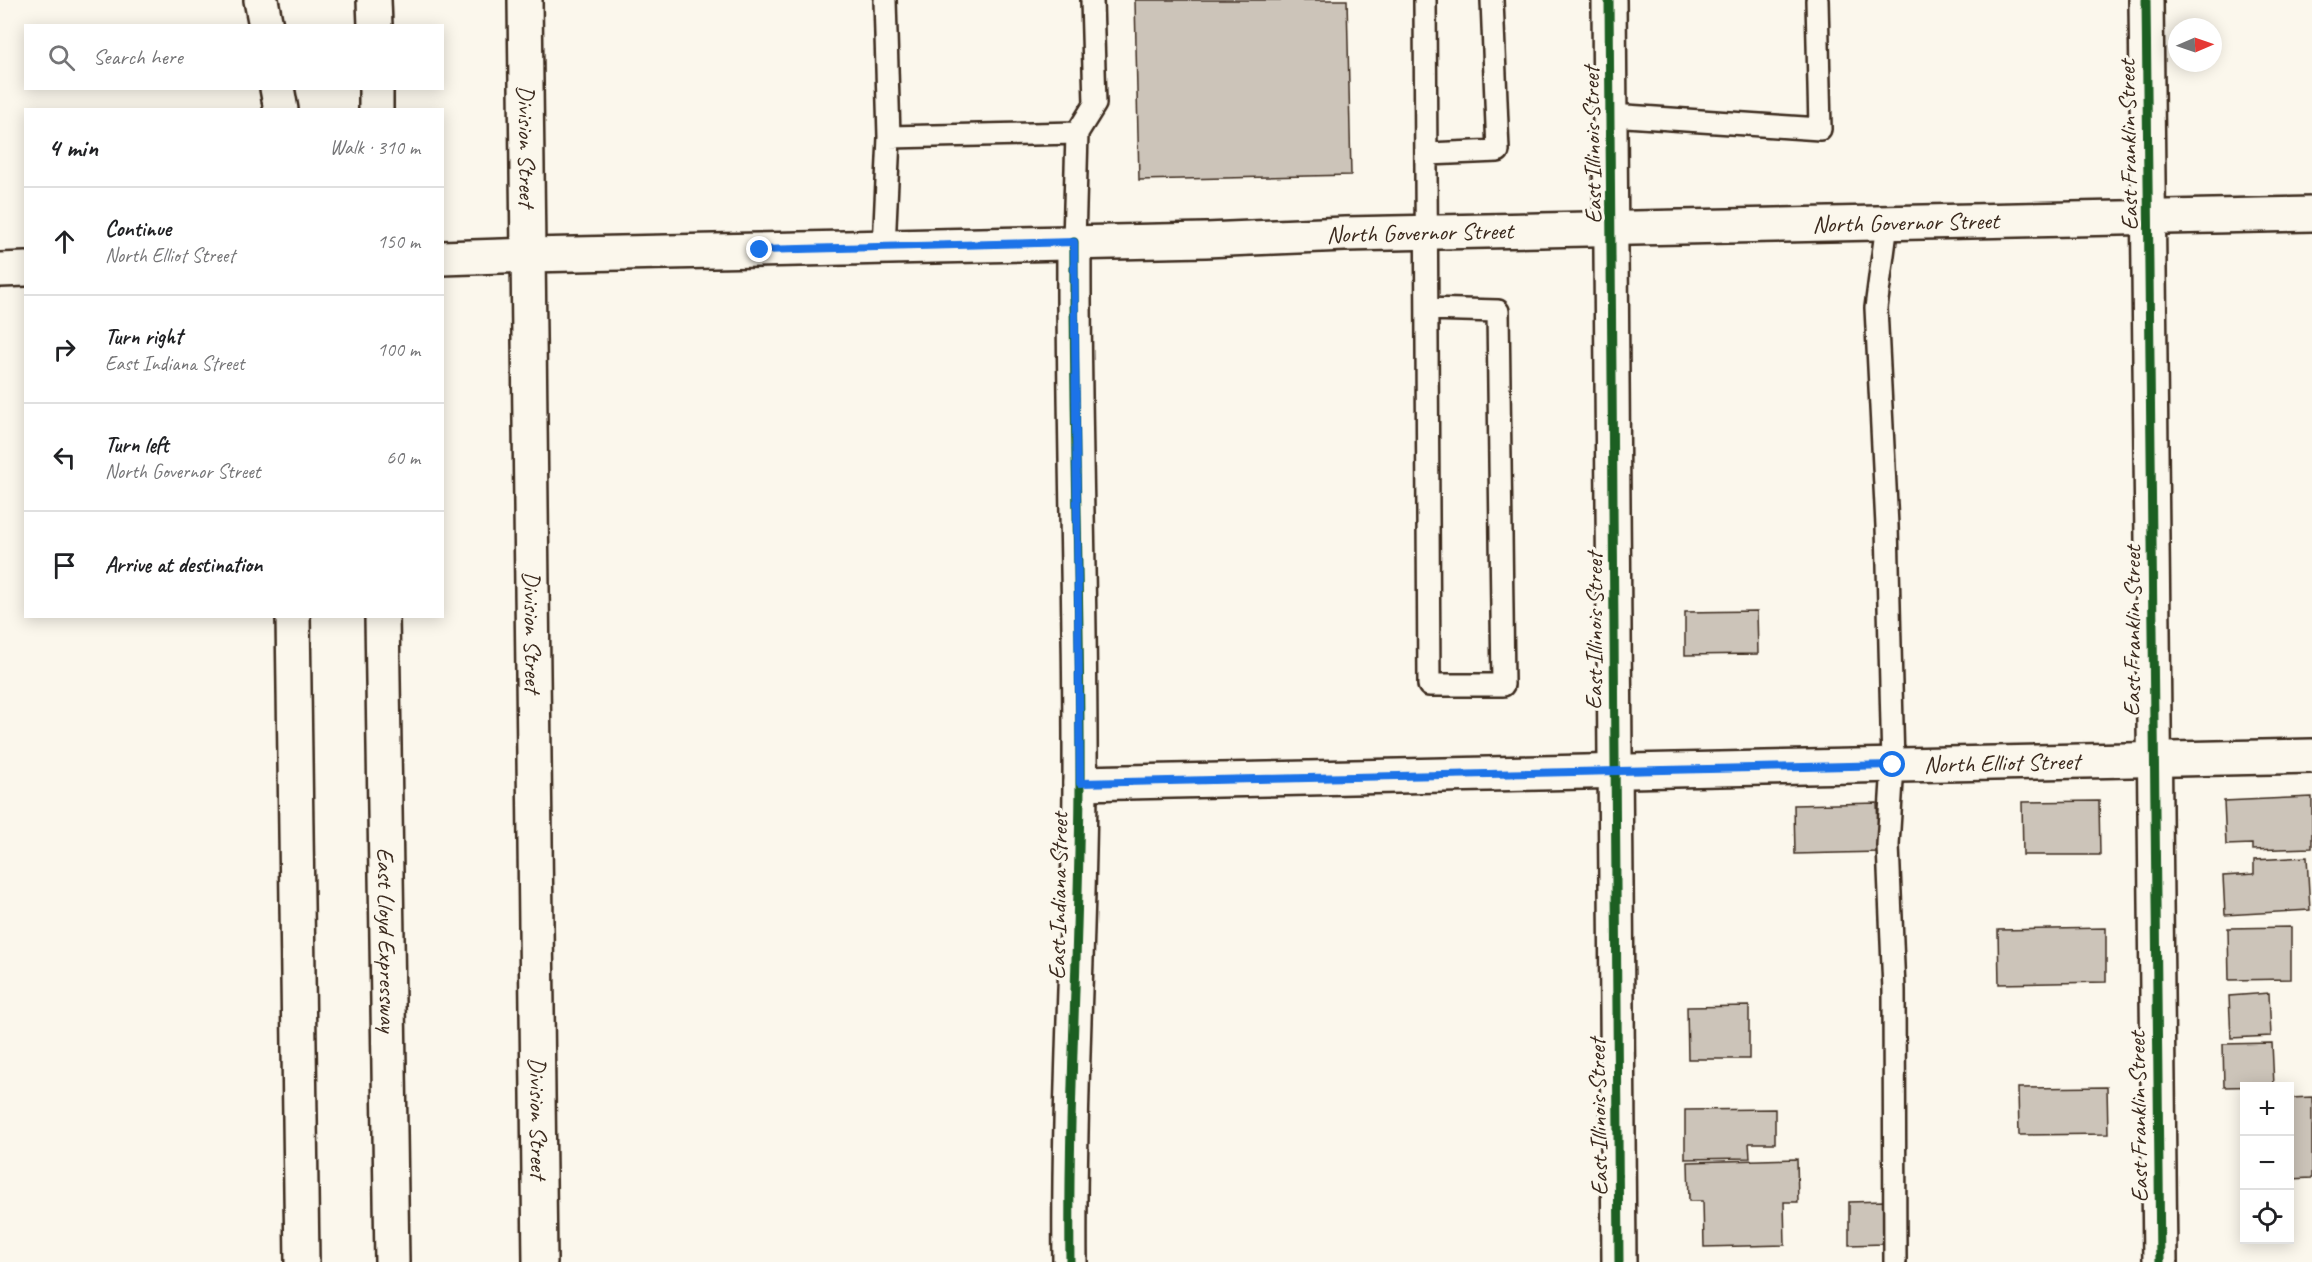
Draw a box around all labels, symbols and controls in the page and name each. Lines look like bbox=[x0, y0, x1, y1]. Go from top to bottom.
north arrow bbox=[2168, 18, 2222, 72]
search box bbox=[24, 24, 444, 90]
icon: search bbox=[45, 41, 78, 74]
text: Search here bbox=[93, 43, 183, 71]
street label: East Franklin Street bbox=[2111, 57, 2144, 231]
street label: East Illinois Street bbox=[1576, 63, 1608, 224]
street label: Division Street bbox=[511, 85, 542, 210]
text: 4 min bbox=[48, 131, 98, 164]
text: Walk · 310 m bbox=[330, 135, 420, 160]
street label: North Governor Street bbox=[1812, 205, 2001, 239]
text: Continue bbox=[105, 215, 171, 243]
street label: North Governor Street bbox=[1326, 215, 1515, 250]
icon: ahead bbox=[48, 225, 81, 258]
text: 150 m bbox=[377, 229, 420, 254]
route end bbox=[746, 236, 772, 262]
text: North Elliot Street bbox=[105, 243, 235, 268]
text: Turn right bbox=[105, 323, 182, 351]
icon: right bbox=[48, 333, 81, 366]
text: 100 m bbox=[377, 337, 420, 362]
text: East Indiana Street bbox=[105, 351, 244, 376]
text: Turn left bbox=[105, 431, 169, 459]
icon: left bbox=[48, 441, 81, 474]
text: 60 m bbox=[386, 445, 420, 470]
text: North Governor Street bbox=[105, 459, 260, 484]
street label: East Franklin Street bbox=[2117, 544, 2147, 716]
icon: arrive bbox=[48, 549, 81, 582]
street label: East Illinois Street bbox=[1579, 549, 1609, 710]
text: Arrive at destination bbox=[105, 551, 262, 579]
street label: Division Street bbox=[517, 571, 548, 696]
street label: North Elliot Street bbox=[1923, 746, 2083, 780]
route start bbox=[1879, 751, 1905, 777]
street label: East Indiana Street bbox=[1042, 810, 1074, 980]
street label: East Lloyd Expressway bbox=[371, 848, 403, 1034]
street label: East Franklin Street bbox=[2121, 1029, 2154, 1203]
street label: East Illinois Street bbox=[1582, 1035, 1614, 1196]
street label: Division Street bbox=[523, 1057, 554, 1182]
map controls bbox=[2240, 1082, 2294, 1244]
button: + bbox=[2240, 1082, 2294, 1136]
button: − bbox=[2240, 1136, 2294, 1190]
button: locate bbox=[2240, 1190, 2294, 1244]

